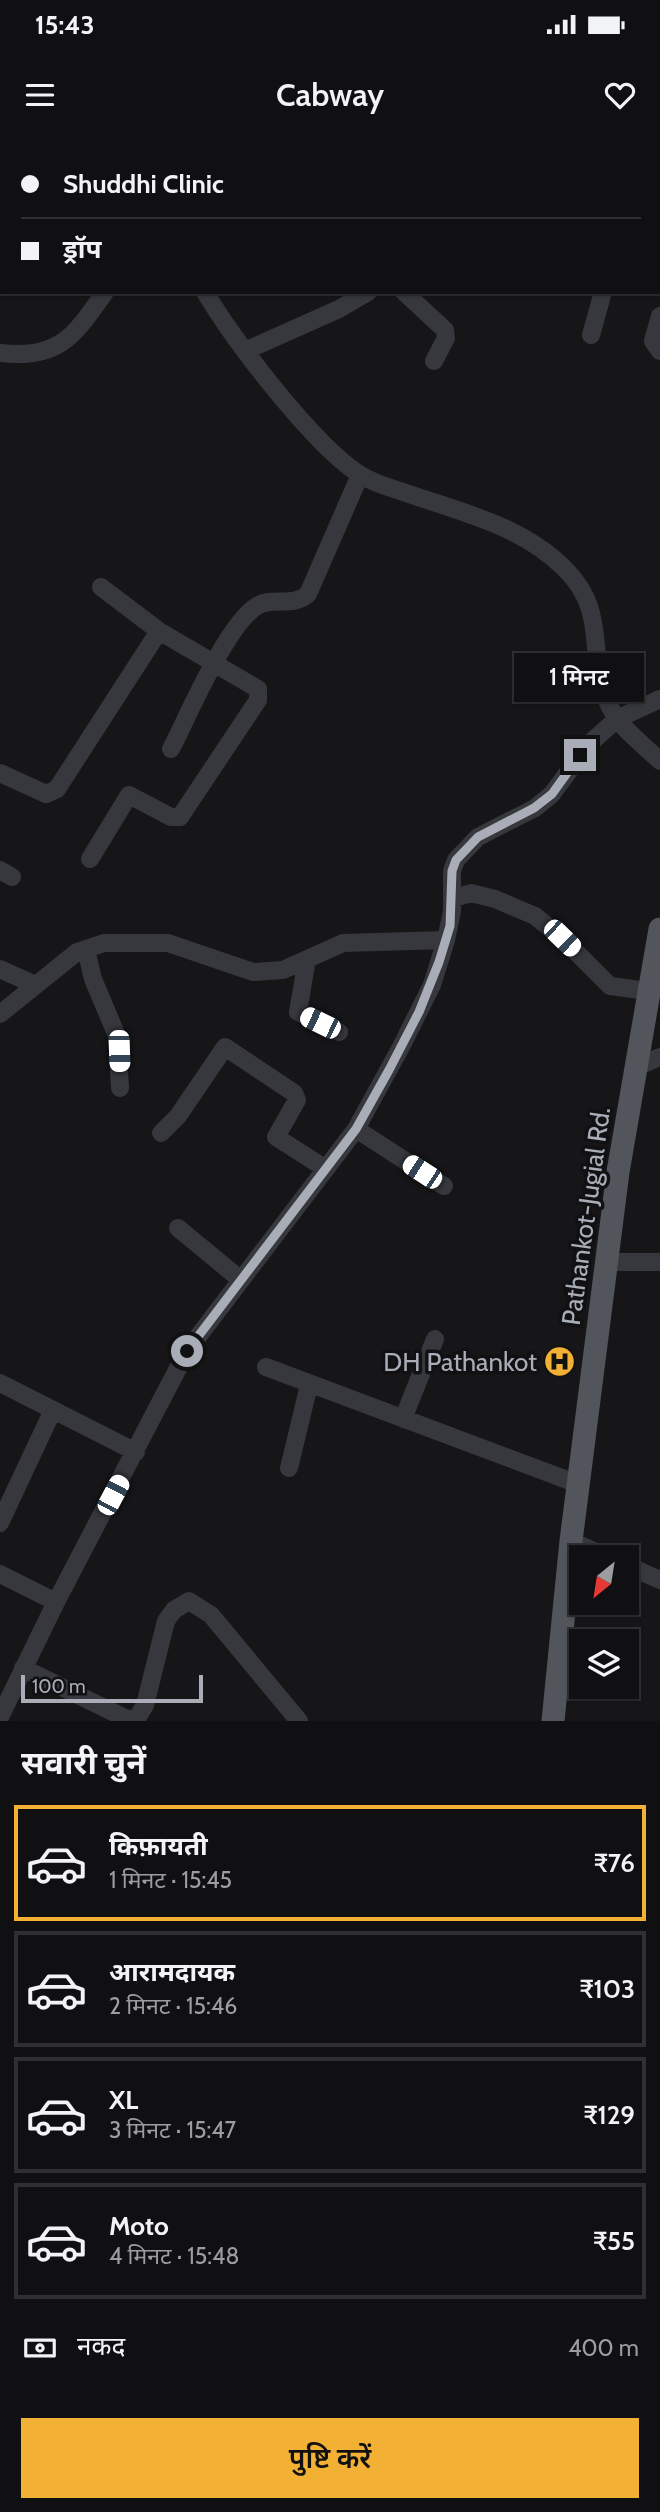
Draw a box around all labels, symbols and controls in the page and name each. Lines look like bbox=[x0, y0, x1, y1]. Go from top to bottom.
text: 15:43 bbox=[35, 9, 95, 41]
text: Cabway bbox=[276, 75, 384, 114]
icon: menu bbox=[21, 76, 59, 114]
icon: heart bbox=[601, 76, 639, 114]
text: Shuddhi Clinic bbox=[63, 168, 224, 200]
text: ड्रॉप bbox=[63, 233, 101, 265]
callout: 1 मिनट bbox=[515, 654, 645, 702]
text: 1 मिनट bbox=[549, 663, 609, 691]
route end bbox=[564, 739, 596, 771]
car bbox=[540, 916, 585, 960]
car bbox=[297, 1004, 344, 1042]
car bbox=[108, 1030, 131, 1072]
street label: Pathankot-Jugial Rd. bbox=[555, 1105, 617, 1327]
car bbox=[399, 1152, 446, 1192]
route start bbox=[171, 1335, 203, 1367]
hospital icon: DH Pathankot bbox=[543, 1345, 577, 1379]
place label: DH Pathankot bbox=[383, 1346, 537, 1378]
car bbox=[94, 1472, 133, 1518]
north arrow bbox=[569, 1545, 639, 1615]
map controls bbox=[569, 1545, 639, 1699]
button: layers bbox=[569, 1629, 639, 1699]
scale bar bbox=[21, 1672, 203, 1704]
text: 100 m bbox=[32, 1675, 86, 1698]
text: सवारी चुनें bbox=[21, 1743, 146, 1782]
text: किफ़ायती bbox=[109, 1830, 208, 1862]
icon: car bbox=[25, 1832, 88, 1895]
text: ₹76 bbox=[594, 1847, 635, 1879]
text: 1 मिनट · 15:45 bbox=[109, 1866, 232, 1894]
text: आरामदायक bbox=[109, 1956, 235, 1988]
icon: car bbox=[25, 1958, 88, 2021]
text: ₹103 bbox=[579, 1973, 635, 2005]
text: 2 मिनट · 15:46 bbox=[109, 1992, 237, 2020]
icon: car bbox=[25, 2084, 88, 2147]
text: XL bbox=[109, 2084, 138, 2116]
text: ₹129 bbox=[583, 2099, 635, 2131]
text: 3 मिनट · 15:47 bbox=[109, 2116, 236, 2144]
icon: car bbox=[25, 2210, 88, 2273]
text: Moto bbox=[109, 2210, 169, 2242]
text: ₹55 bbox=[593, 2225, 635, 2257]
text: 4 मिनट · 15:48 bbox=[109, 2242, 239, 2270]
icon: cash bbox=[21, 2329, 59, 2367]
text: नकद bbox=[77, 2330, 125, 2362]
text: 400 m bbox=[568, 2334, 639, 2362]
button: पुष्टि करें bbox=[21, 2418, 639, 2498]

